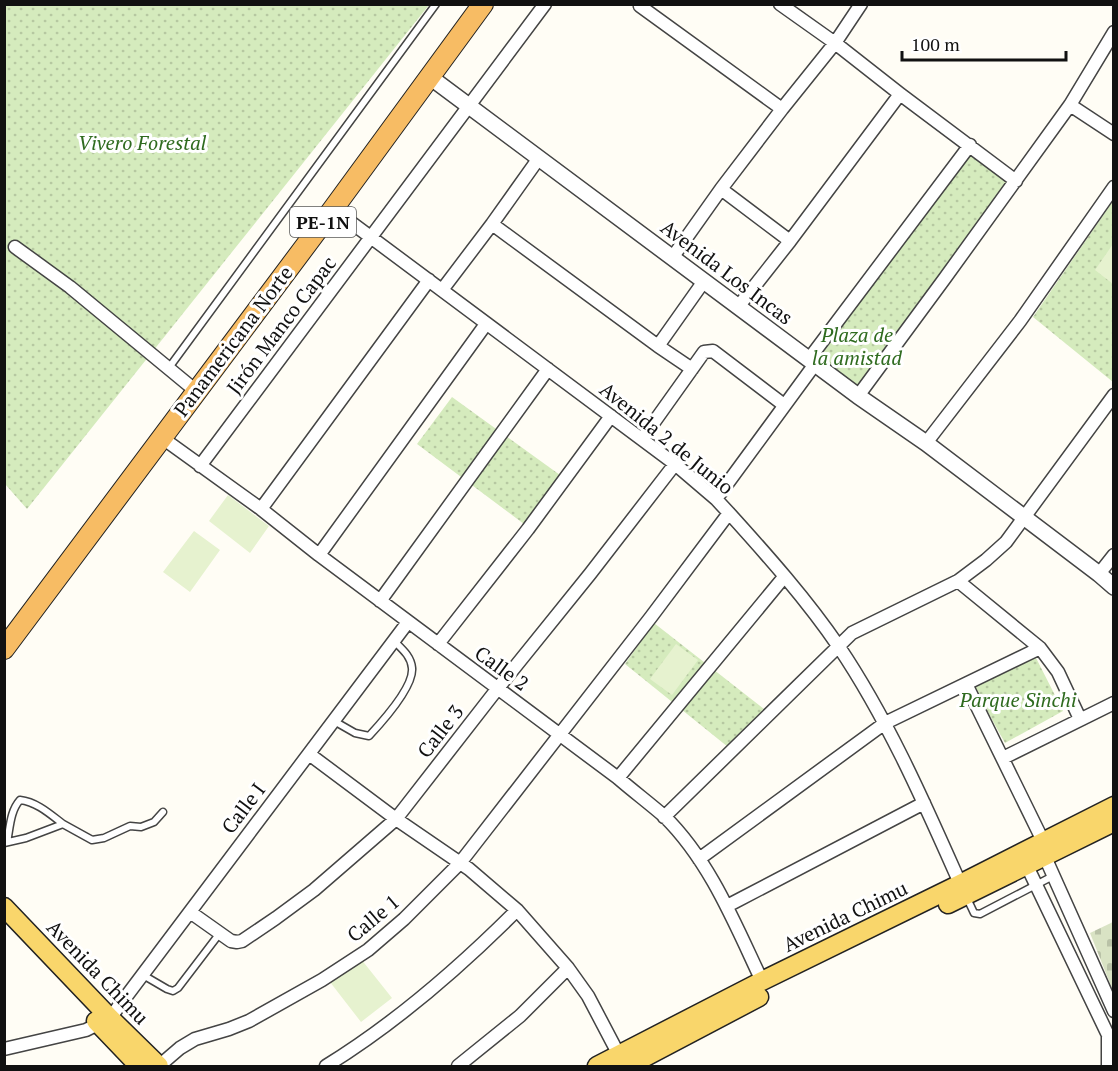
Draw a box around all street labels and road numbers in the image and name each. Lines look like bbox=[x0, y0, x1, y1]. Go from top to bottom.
road number: PE-1N bbox=[290, 207, 356, 237]
street label: Avenida Los Incas bbox=[656, 213, 798, 331]
street label: Jirón Manco Capac bbox=[220, 250, 342, 400]
street label: Panamericana Norte bbox=[167, 260, 299, 422]
street label: Avenida 2 de Junio bbox=[594, 376, 740, 500]
street label: Calle 2 bbox=[470, 639, 534, 697]
street label: Calle 3 bbox=[411, 699, 469, 763]
street label: Calle I bbox=[215, 777, 271, 839]
street label: Avenida Chimu bbox=[778, 874, 912, 958]
street label: Calle 1 bbox=[341, 888, 405, 948]
street label: Avenida Chimu bbox=[41, 914, 155, 1030]

